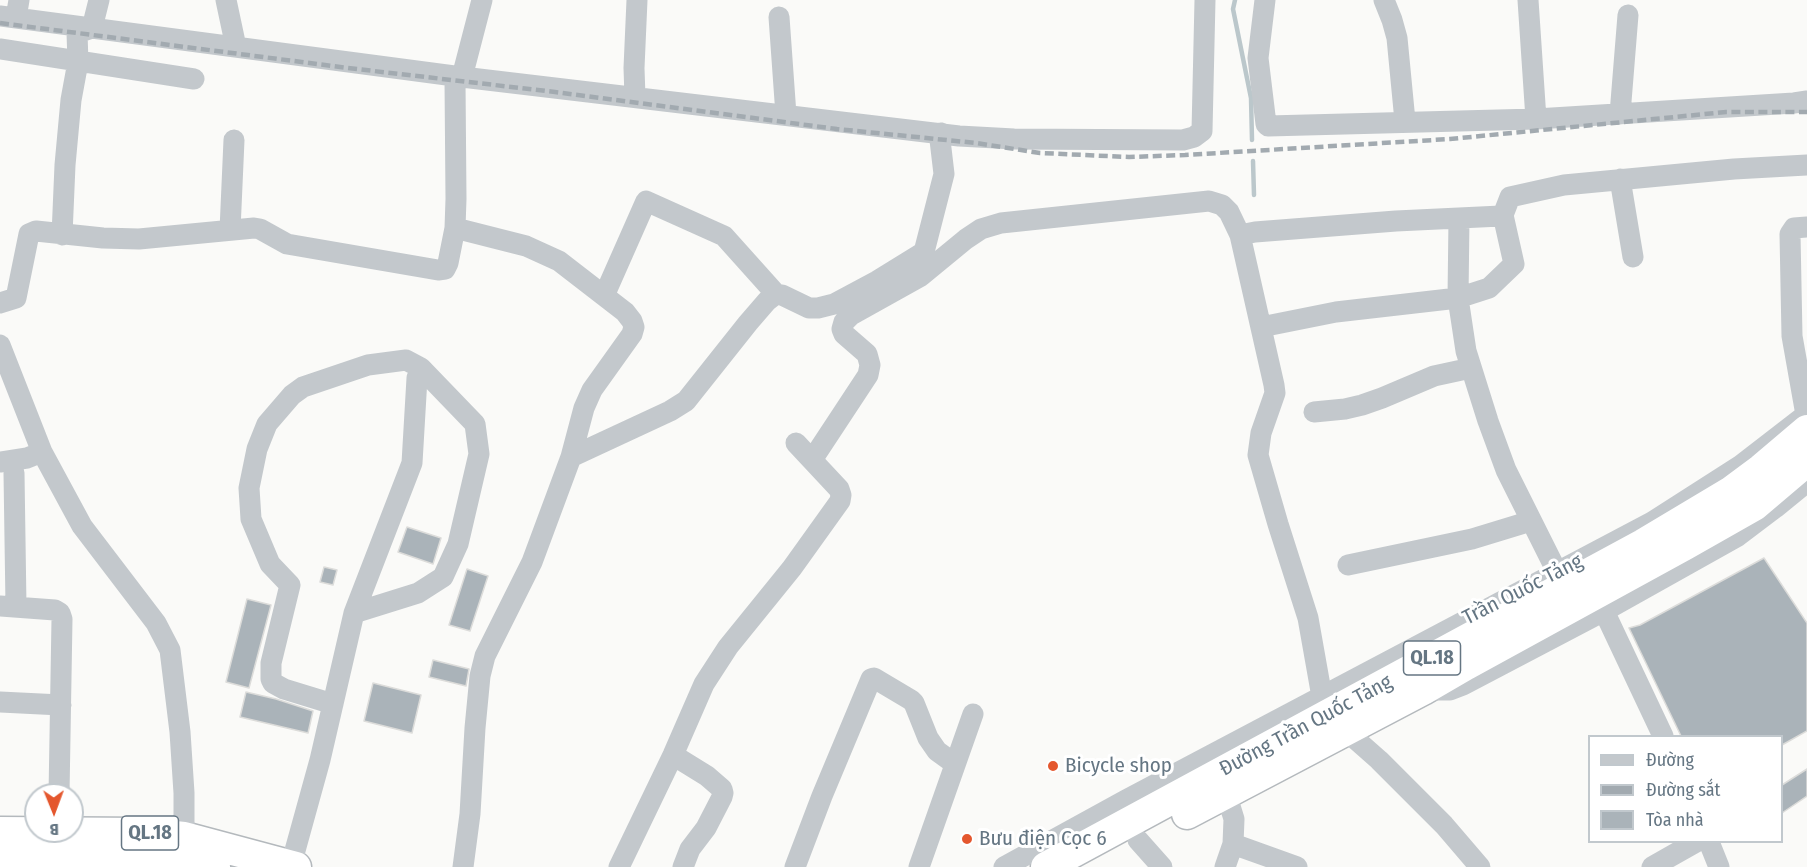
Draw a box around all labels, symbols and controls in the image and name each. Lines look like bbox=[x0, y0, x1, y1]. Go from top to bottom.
street label: Trần Quốc Tảng bbox=[1459, 549, 1587, 631]
road number: QL.18 bbox=[1404, 641, 1460, 675]
street label: Đường Trần Quốc Tảng bbox=[1215, 670, 1397, 782]
legend bbox=[1588, 735, 1783, 843]
text: Đường bbox=[1646, 749, 1694, 771]
place label: Bicycle shop bbox=[1065, 753, 1172, 779]
marker: Bicycle shop bbox=[1046, 759, 1060, 773]
text: Đường sắt bbox=[1646, 779, 1720, 801]
north arrow bbox=[24, 783, 84, 843]
text: Tòa nhà bbox=[1646, 809, 1704, 831]
road number: QL.18 bbox=[122, 816, 178, 850]
text: B bbox=[50, 820, 59, 839]
place label: Bưu điện Cọc 6 bbox=[979, 826, 1107, 852]
marker: Bưu điện Cọc 6 bbox=[960, 832, 974, 846]

